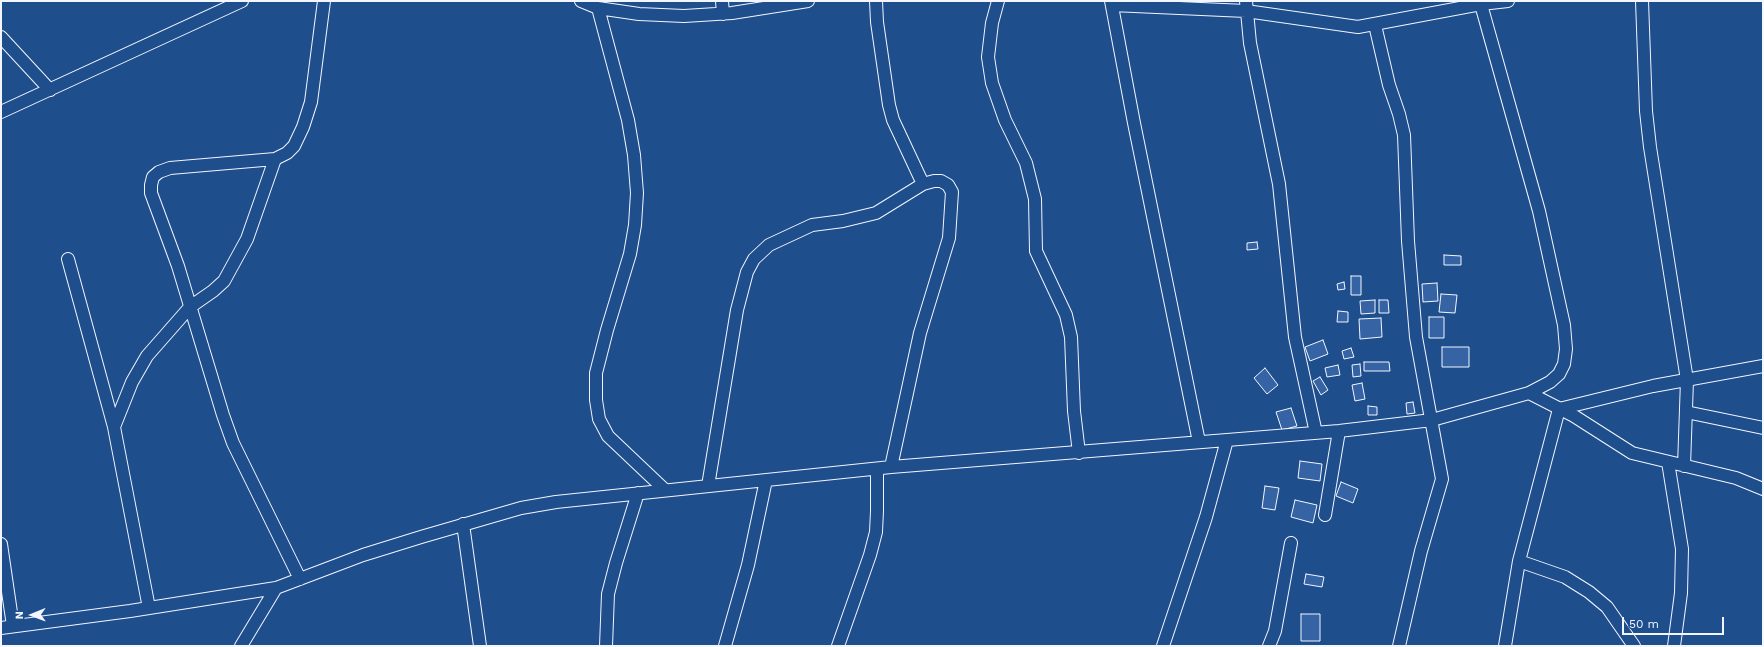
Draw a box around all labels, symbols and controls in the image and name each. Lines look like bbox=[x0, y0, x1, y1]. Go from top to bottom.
north arrow bbox=[12, 595, 52, 635]
scale bar bbox=[1624, 609, 1726, 635]
text: N bbox=[13, 611, 26, 619]
text: 50 m bbox=[1629, 617, 1659, 631]

